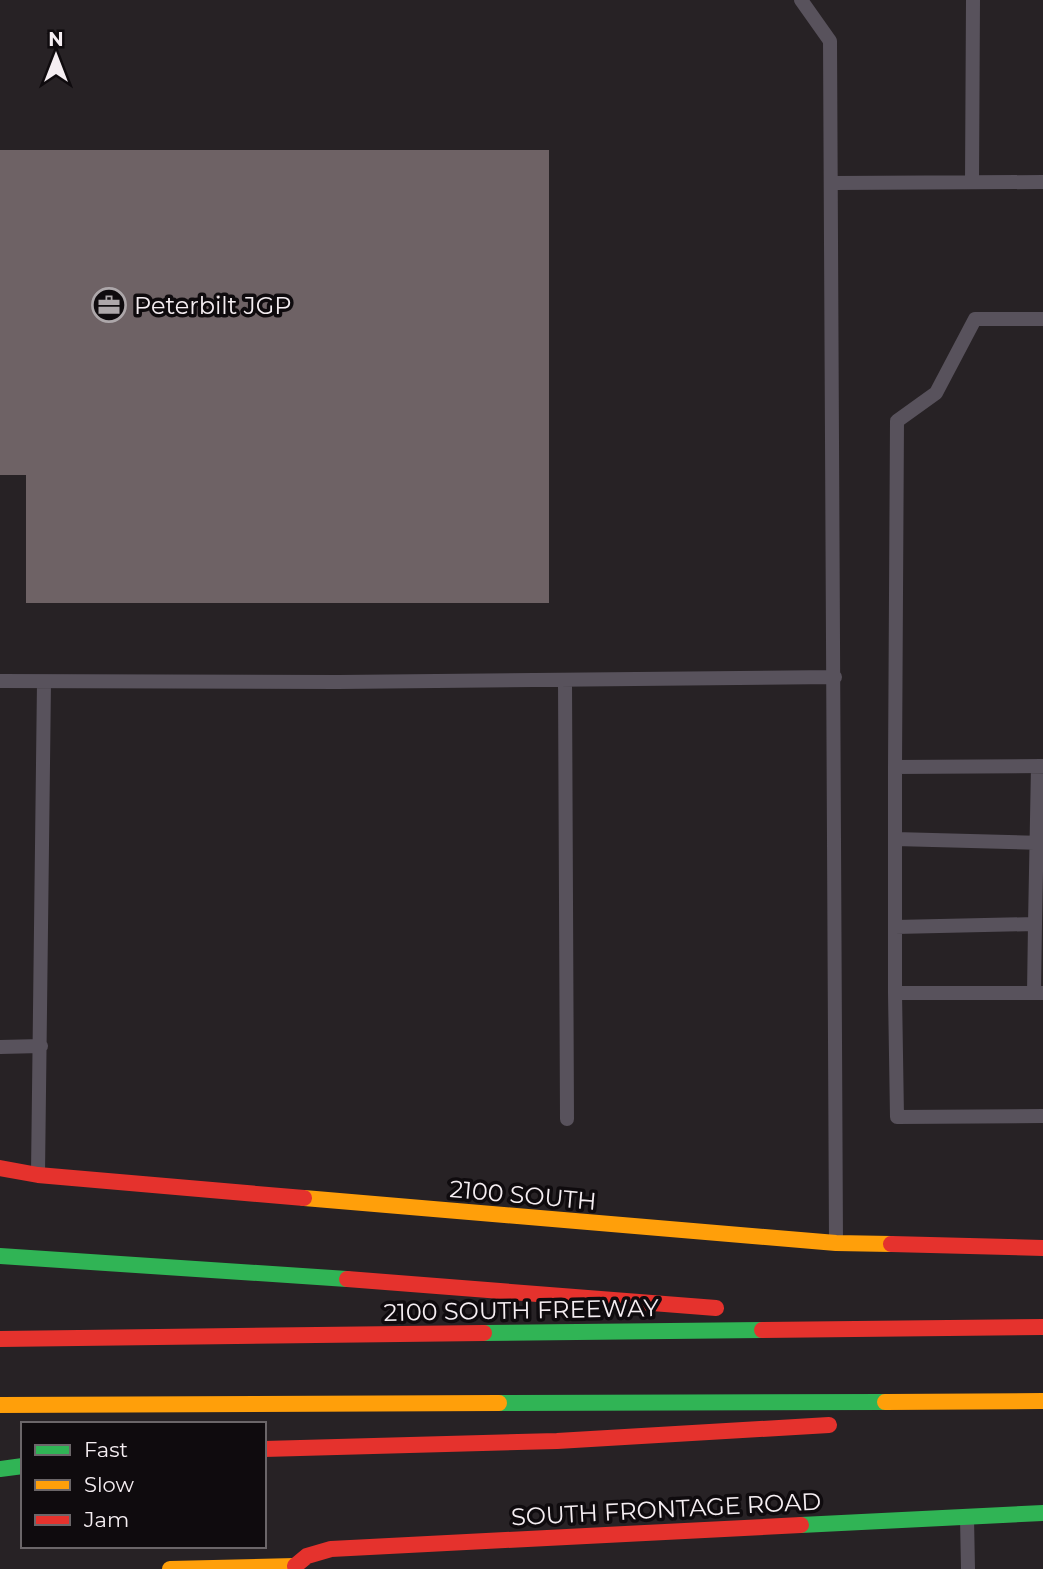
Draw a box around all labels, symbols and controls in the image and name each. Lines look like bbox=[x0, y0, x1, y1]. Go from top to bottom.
north arrow bbox=[21, 21, 91, 91]
text: N bbox=[48, 28, 64, 51]
office icon: Peterbilt JGP bbox=[90, 286, 128, 324]
place label: Peterbilt JGP bbox=[134, 291, 291, 320]
street label: 2100 SOUTH bbox=[448, 1174, 598, 1216]
street label: 2100 SOUTH FREEWAY bbox=[383, 1293, 660, 1327]
legend bbox=[21, 1422, 266, 1548]
text: Fast bbox=[84, 1437, 128, 1462]
text: Slow bbox=[84, 1472, 134, 1497]
street label: SOUTH FRONTAGE ROAD bbox=[510, 1486, 822, 1532]
text: Jam bbox=[83, 1507, 129, 1532]

